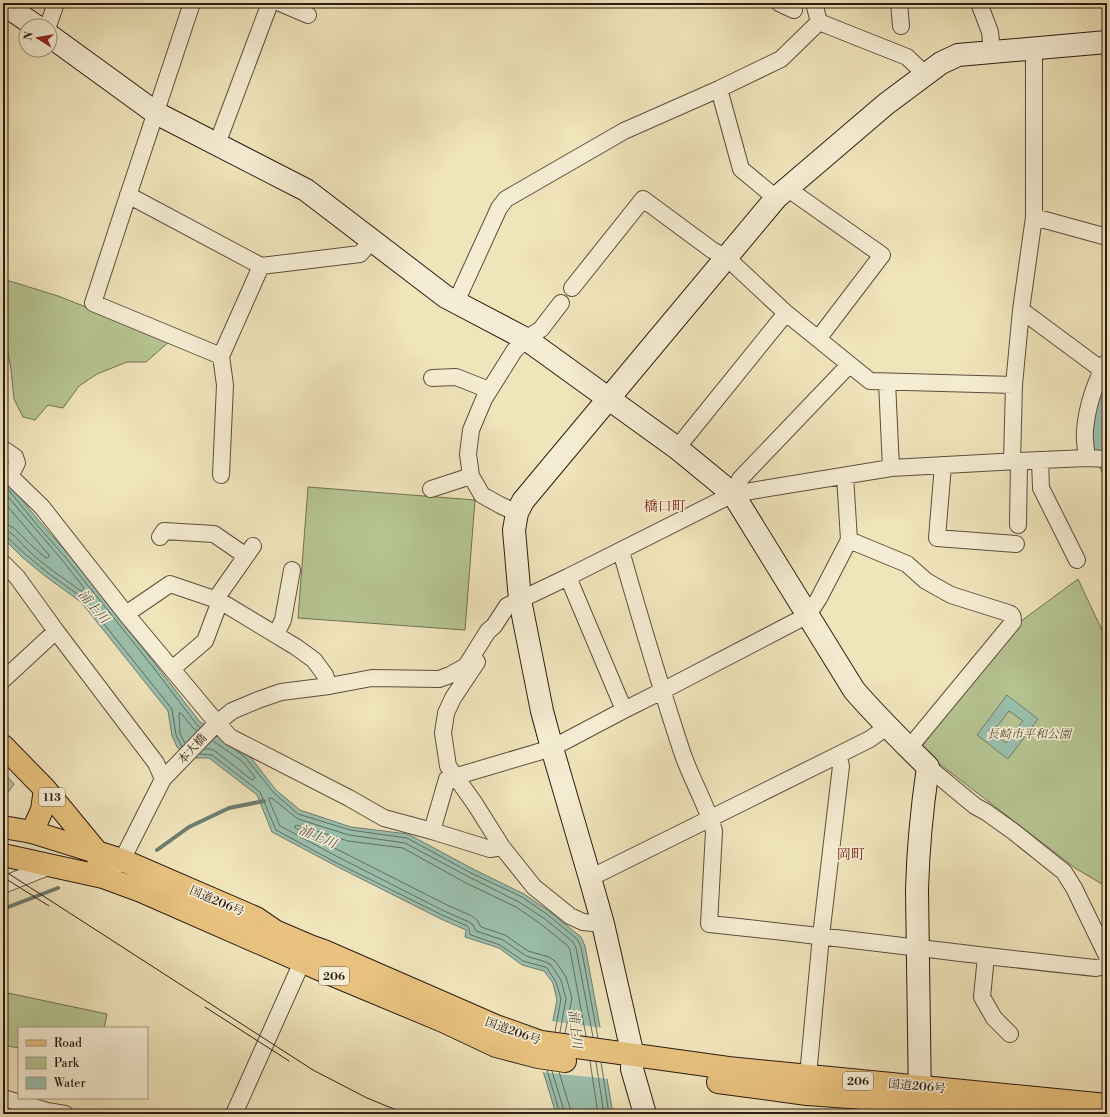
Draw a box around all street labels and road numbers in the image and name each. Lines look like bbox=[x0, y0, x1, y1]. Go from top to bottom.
street label: 本大橋 bbox=[175, 731, 210, 768]
road number: 113 bbox=[39, 788, 65, 806]
street label: 国道206号 bbox=[187, 883, 246, 920]
road number: 206 bbox=[319, 967, 349, 985]
street label: 国道206号 bbox=[483, 1014, 543, 1048]
road number: 206 bbox=[843, 1072, 873, 1090]
street label: 国道206号 bbox=[887, 1076, 947, 1097]

